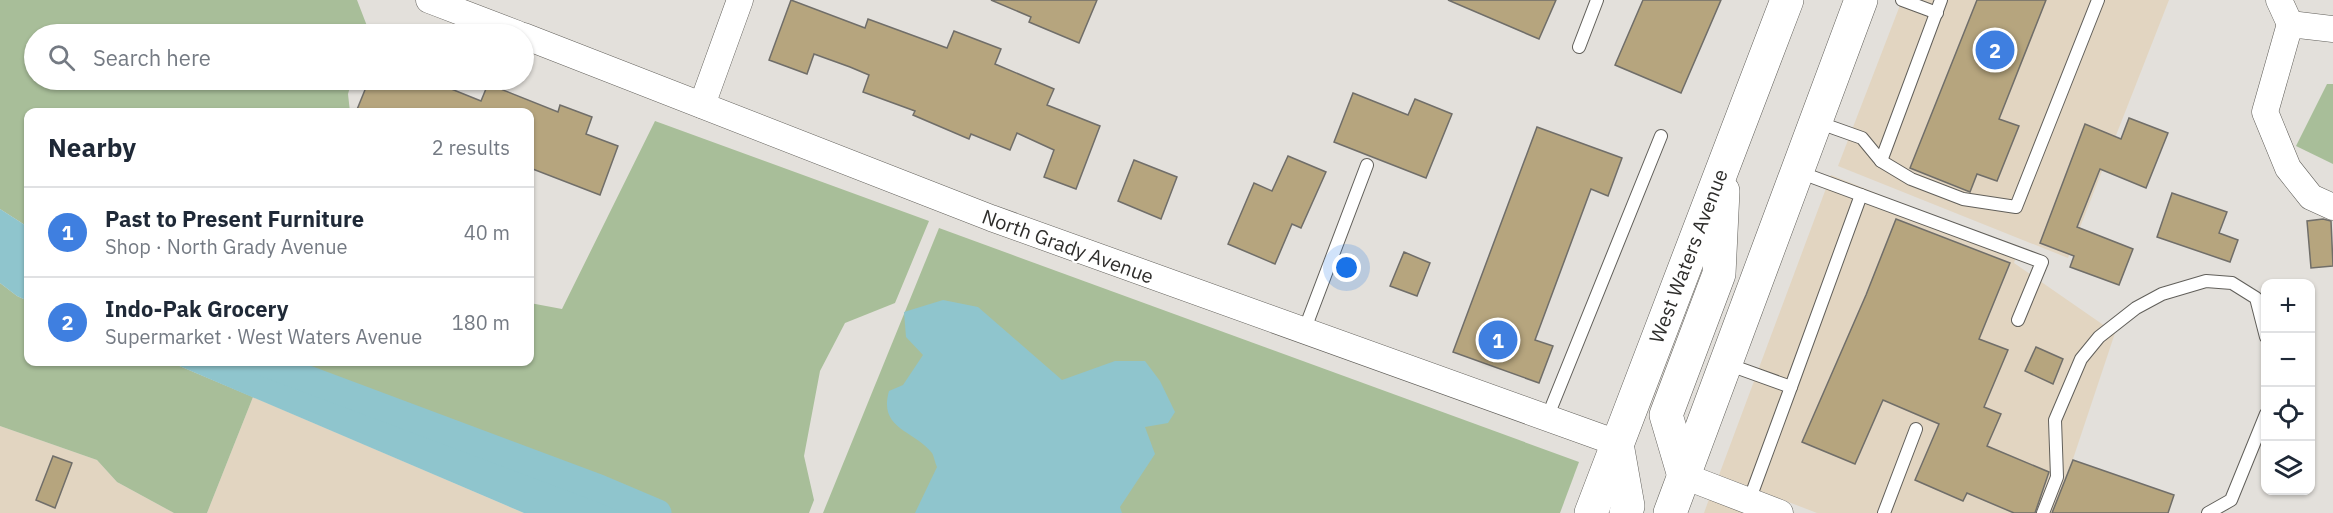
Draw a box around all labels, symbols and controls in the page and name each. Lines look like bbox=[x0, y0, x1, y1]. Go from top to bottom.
search box bbox=[24, 24, 534, 90]
pin: 2 bbox=[1976, 28, 2014, 72]
icon: search bbox=[45, 41, 78, 74]
text: Search here bbox=[93, 43, 211, 72]
text: Nearby bbox=[48, 130, 136, 164]
text: 2 results bbox=[432, 134, 510, 161]
street label: West Waters Avenue bbox=[1642, 165, 1734, 347]
street label: North Grady Avenue bbox=[978, 202, 1158, 290]
text: Past to Present Furniture bbox=[105, 204, 364, 233]
text: 1 bbox=[62, 219, 74, 246]
text: 40 m bbox=[464, 219, 510, 246]
text: Shop · North Grady Avenue bbox=[105, 233, 348, 260]
your location bbox=[1332, 253, 1361, 282]
map controls bbox=[2261, 279, 2315, 495]
button: + bbox=[2261, 279, 2315, 333]
text: Indo-Pak Grocery bbox=[105, 294, 288, 323]
text: 2 bbox=[62, 309, 74, 336]
text: 180 m bbox=[452, 309, 510, 336]
pin: 1 bbox=[1478, 318, 1518, 362]
text: Supermarket · West Waters Avenue bbox=[105, 323, 422, 350]
button: − bbox=[2261, 333, 2315, 387]
button: locate bbox=[2261, 387, 2315, 441]
button: layers bbox=[2261, 441, 2315, 495]

